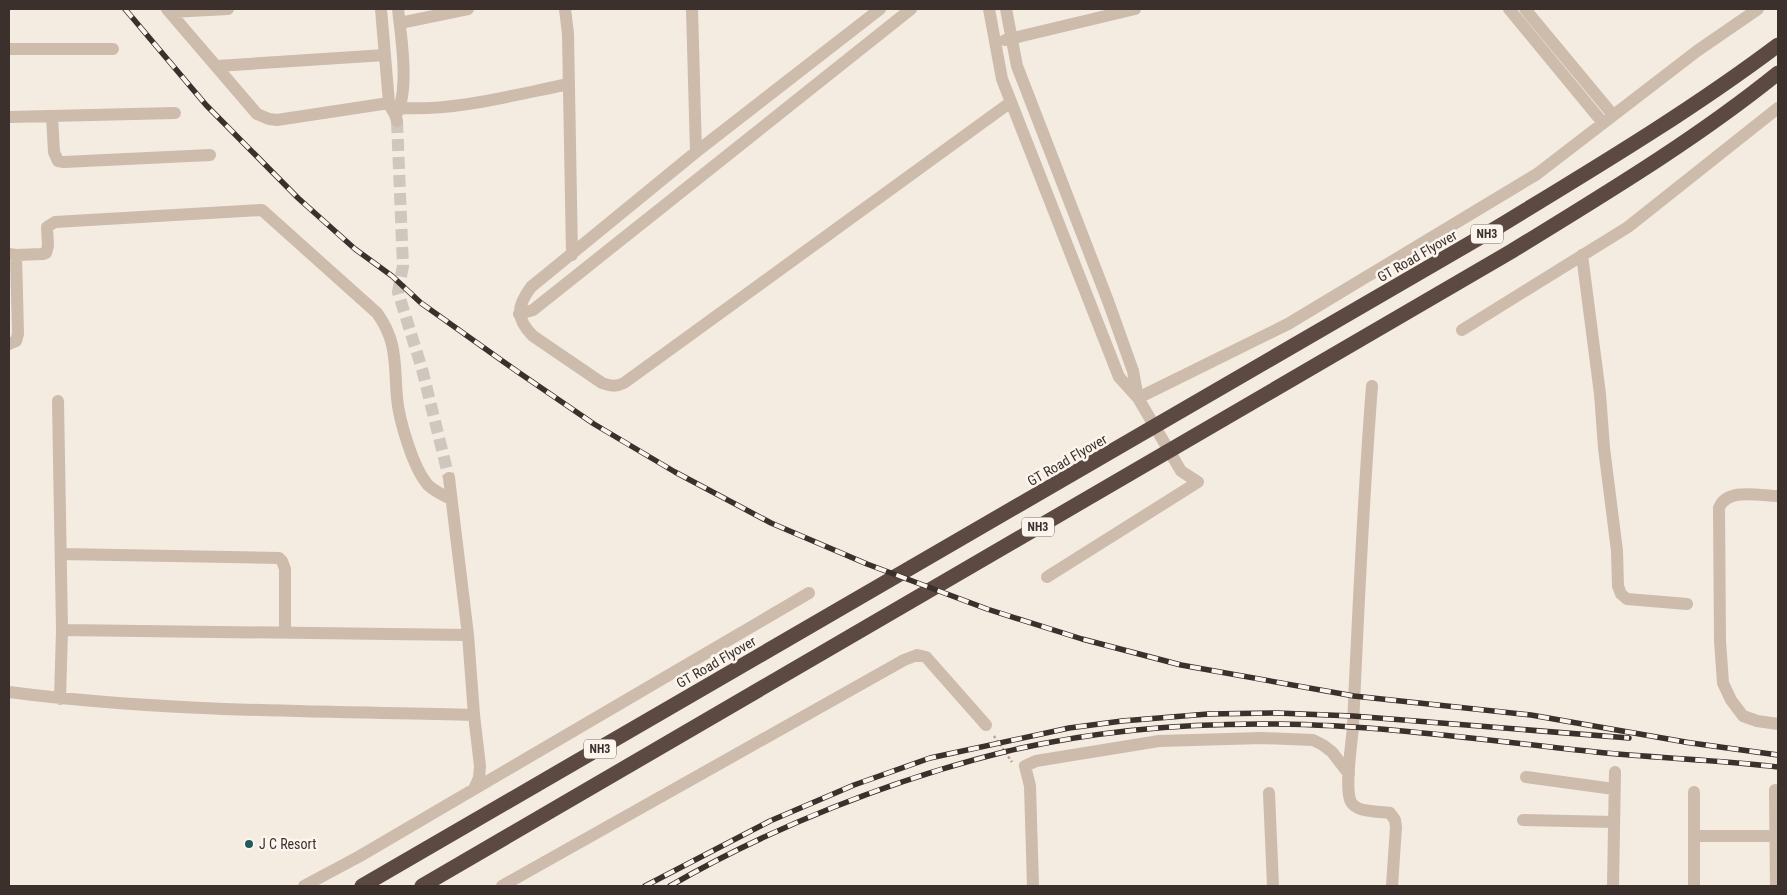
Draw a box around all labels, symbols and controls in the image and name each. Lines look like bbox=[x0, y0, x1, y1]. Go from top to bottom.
road number: NH3 bbox=[1471, 224, 1503, 243]
street label: GT Road Flyover bbox=[1374, 227, 1460, 285]
street label: GT Road Flyover bbox=[1024, 431, 1110, 489]
road number: NH3 bbox=[1022, 518, 1054, 536]
street label: GT Road Flyover bbox=[673, 633, 759, 691]
road number: NH3 bbox=[584, 740, 616, 759]
place label: J C Resort bbox=[259, 836, 316, 852]
marker: J C Resort bbox=[243, 838, 255, 850]

